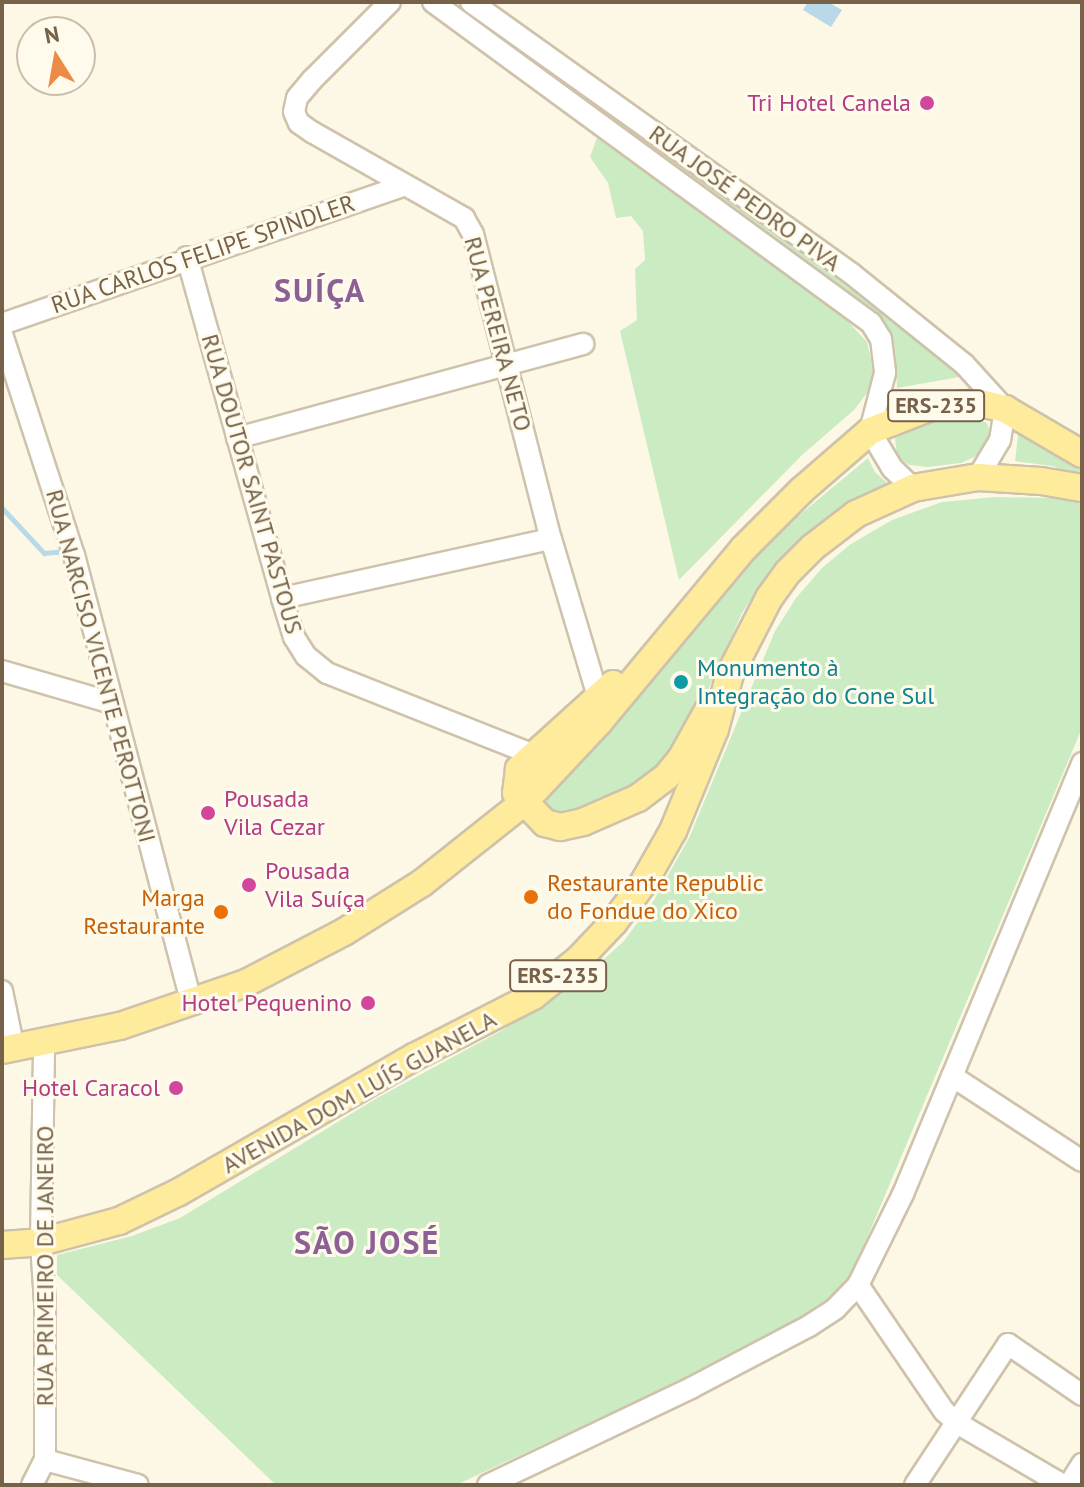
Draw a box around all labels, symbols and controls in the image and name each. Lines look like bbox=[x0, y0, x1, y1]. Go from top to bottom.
north arrow bbox=[16, 16, 96, 96]
text: N bbox=[42, 19, 62, 50]
place label: Tri Hotel Canela bbox=[747, 89, 911, 117]
marker: Tri Hotel Canela bbox=[918, 94, 936, 112]
street label: RUA JOSÉ PEDRO PIVA bbox=[643, 119, 847, 277]
street label: RUA CARLOS FELIPE SPINDLER bbox=[47, 188, 359, 320]
street label: RUA PEREIRA NETO bbox=[458, 232, 538, 436]
district label: SUÍÇA bbox=[274, 271, 366, 309]
street label: RUA DOUTOR SAINT PASTOUS bbox=[195, 330, 309, 638]
road number: ERS-235 bbox=[886, 388, 986, 424]
street label: RUA NARCISO VICENTE PEROTTONI bbox=[40, 485, 162, 847]
place label: Monumento à Integração do Cone Sul bbox=[697, 654, 934, 710]
marker: Monumento à Integração do Cone Sul bbox=[672, 673, 690, 691]
place label: Pousada Vila Cezar bbox=[224, 785, 325, 841]
marker: Pousada Vila Cezar bbox=[199, 804, 217, 822]
place label: Pousada Vila Suíça bbox=[265, 857, 365, 913]
place label: Restaurante Republic do Fondue do Xico bbox=[547, 869, 764, 925]
marker: Pousada Vila Suíça bbox=[240, 876, 258, 894]
place label: Marga Restaurante bbox=[83, 884, 205, 940]
marker: Restaurante Republic do Fondue do Xico bbox=[522, 888, 540, 906]
marker: Marga Restaurante bbox=[212, 903, 230, 921]
road number: ERS-235 bbox=[508, 958, 608, 994]
place label: Hotel Pequenino bbox=[181, 989, 352, 1017]
marker: Hotel Pequenino bbox=[359, 994, 377, 1012]
street label: AVENIDA DOM LUÍS GUANELA bbox=[217, 1004, 501, 1180]
place label: Hotel Caracol bbox=[22, 1074, 160, 1102]
marker: Hotel Caracol bbox=[167, 1079, 185, 1097]
street label: RUA PRIMEIRO DE JANEIRO bbox=[31, 1125, 59, 1407]
district label: SÃO JOSÉ bbox=[294, 1223, 440, 1261]

